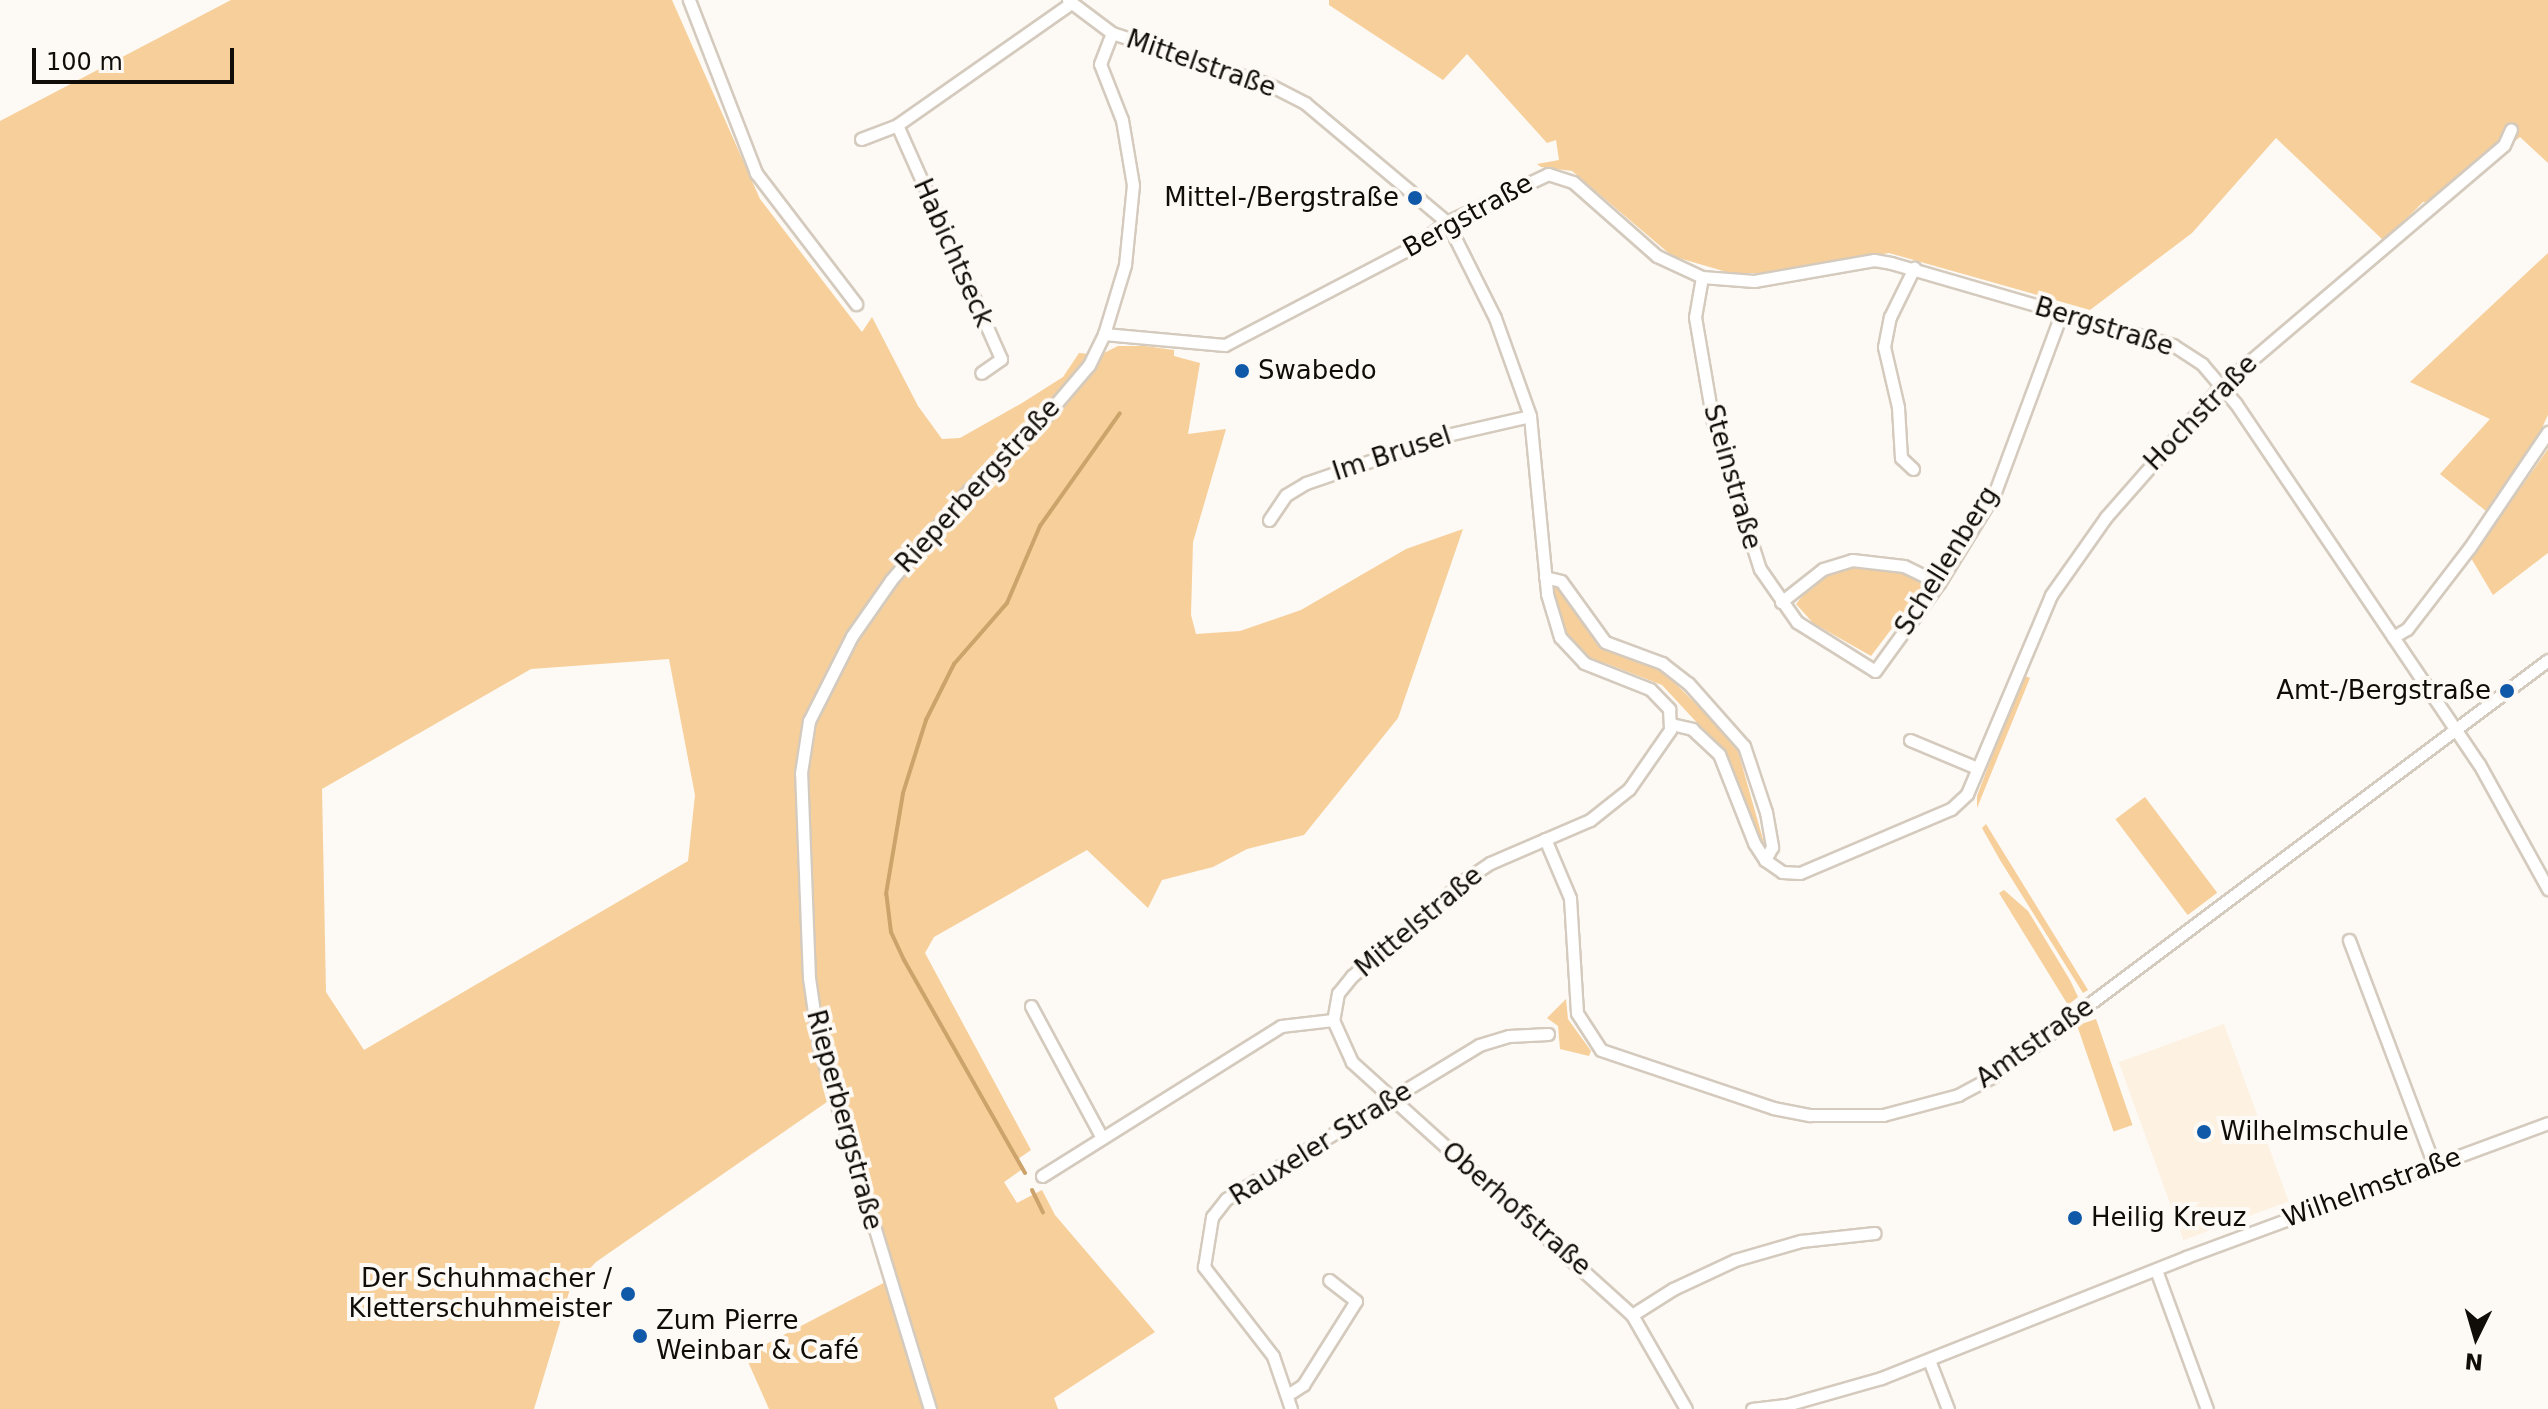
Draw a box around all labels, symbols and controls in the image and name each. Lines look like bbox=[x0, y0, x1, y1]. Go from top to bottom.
street label: Mittelstraße bbox=[1122, 24, 1280, 104]
scale bar bbox=[36, 32, 238, 82]
text: 100 m bbox=[46, 48, 123, 76]
street label: Bergstraße bbox=[1398, 168, 1538, 264]
street label: Habichtseck bbox=[906, 174, 1000, 332]
place label: Mittel-/Bergstraße bbox=[1164, 182, 1399, 214]
marker: Mittel-/Bergstraße bbox=[1406, 189, 1424, 207]
street label: Bergstraße bbox=[2031, 291, 2177, 363]
street label: Hochstraße bbox=[2138, 349, 2264, 477]
place label: Swabedo bbox=[1258, 355, 1377, 387]
marker: Swabedo bbox=[1233, 362, 1251, 380]
street label: Rieperbergstraße bbox=[889, 393, 1067, 579]
street label: Steinstraße bbox=[1696, 401, 1768, 553]
street label: Im Brusel bbox=[1329, 420, 1455, 488]
street label: Schellenberg bbox=[1889, 481, 2005, 641]
place label: Amt-/Bergstraße bbox=[2276, 675, 2491, 707]
marker: Amt-/Bergstraße bbox=[2498, 682, 2516, 700]
street label: Mittelstraße bbox=[1349, 860, 1489, 984]
street label: Amtstraße bbox=[1970, 991, 2100, 1095]
street label: Rieperbergstraße bbox=[800, 1007, 888, 1233]
street label: Rauxeler Straße bbox=[1224, 1076, 1418, 1212]
place label: Wilhelmschule bbox=[2220, 1116, 2409, 1148]
marker: Wilhelmschule bbox=[2195, 1123, 2213, 1141]
street label: Oberhofstraße bbox=[1435, 1136, 1597, 1282]
street label: Wilhelmstraße bbox=[2279, 1141, 2465, 1235]
place label: Heilig Kreuz bbox=[2091, 1202, 2246, 1234]
marker: Heilig Kreuz bbox=[2066, 1209, 2084, 1227]
place label: Der Schuhmacher / Kletterschuhmeister bbox=[348, 1263, 612, 1324]
marker: Der Schuhmacher / Kletterschuhmeister bbox=[619, 1285, 637, 1303]
north arrow bbox=[2436, 1297, 2516, 1377]
place label: Zum Pierre Weinbar & Café bbox=[656, 1305, 859, 1366]
marker: Zum Pierre Weinbar & Café bbox=[631, 1327, 649, 1345]
text: N bbox=[2464, 1348, 2484, 1375]

